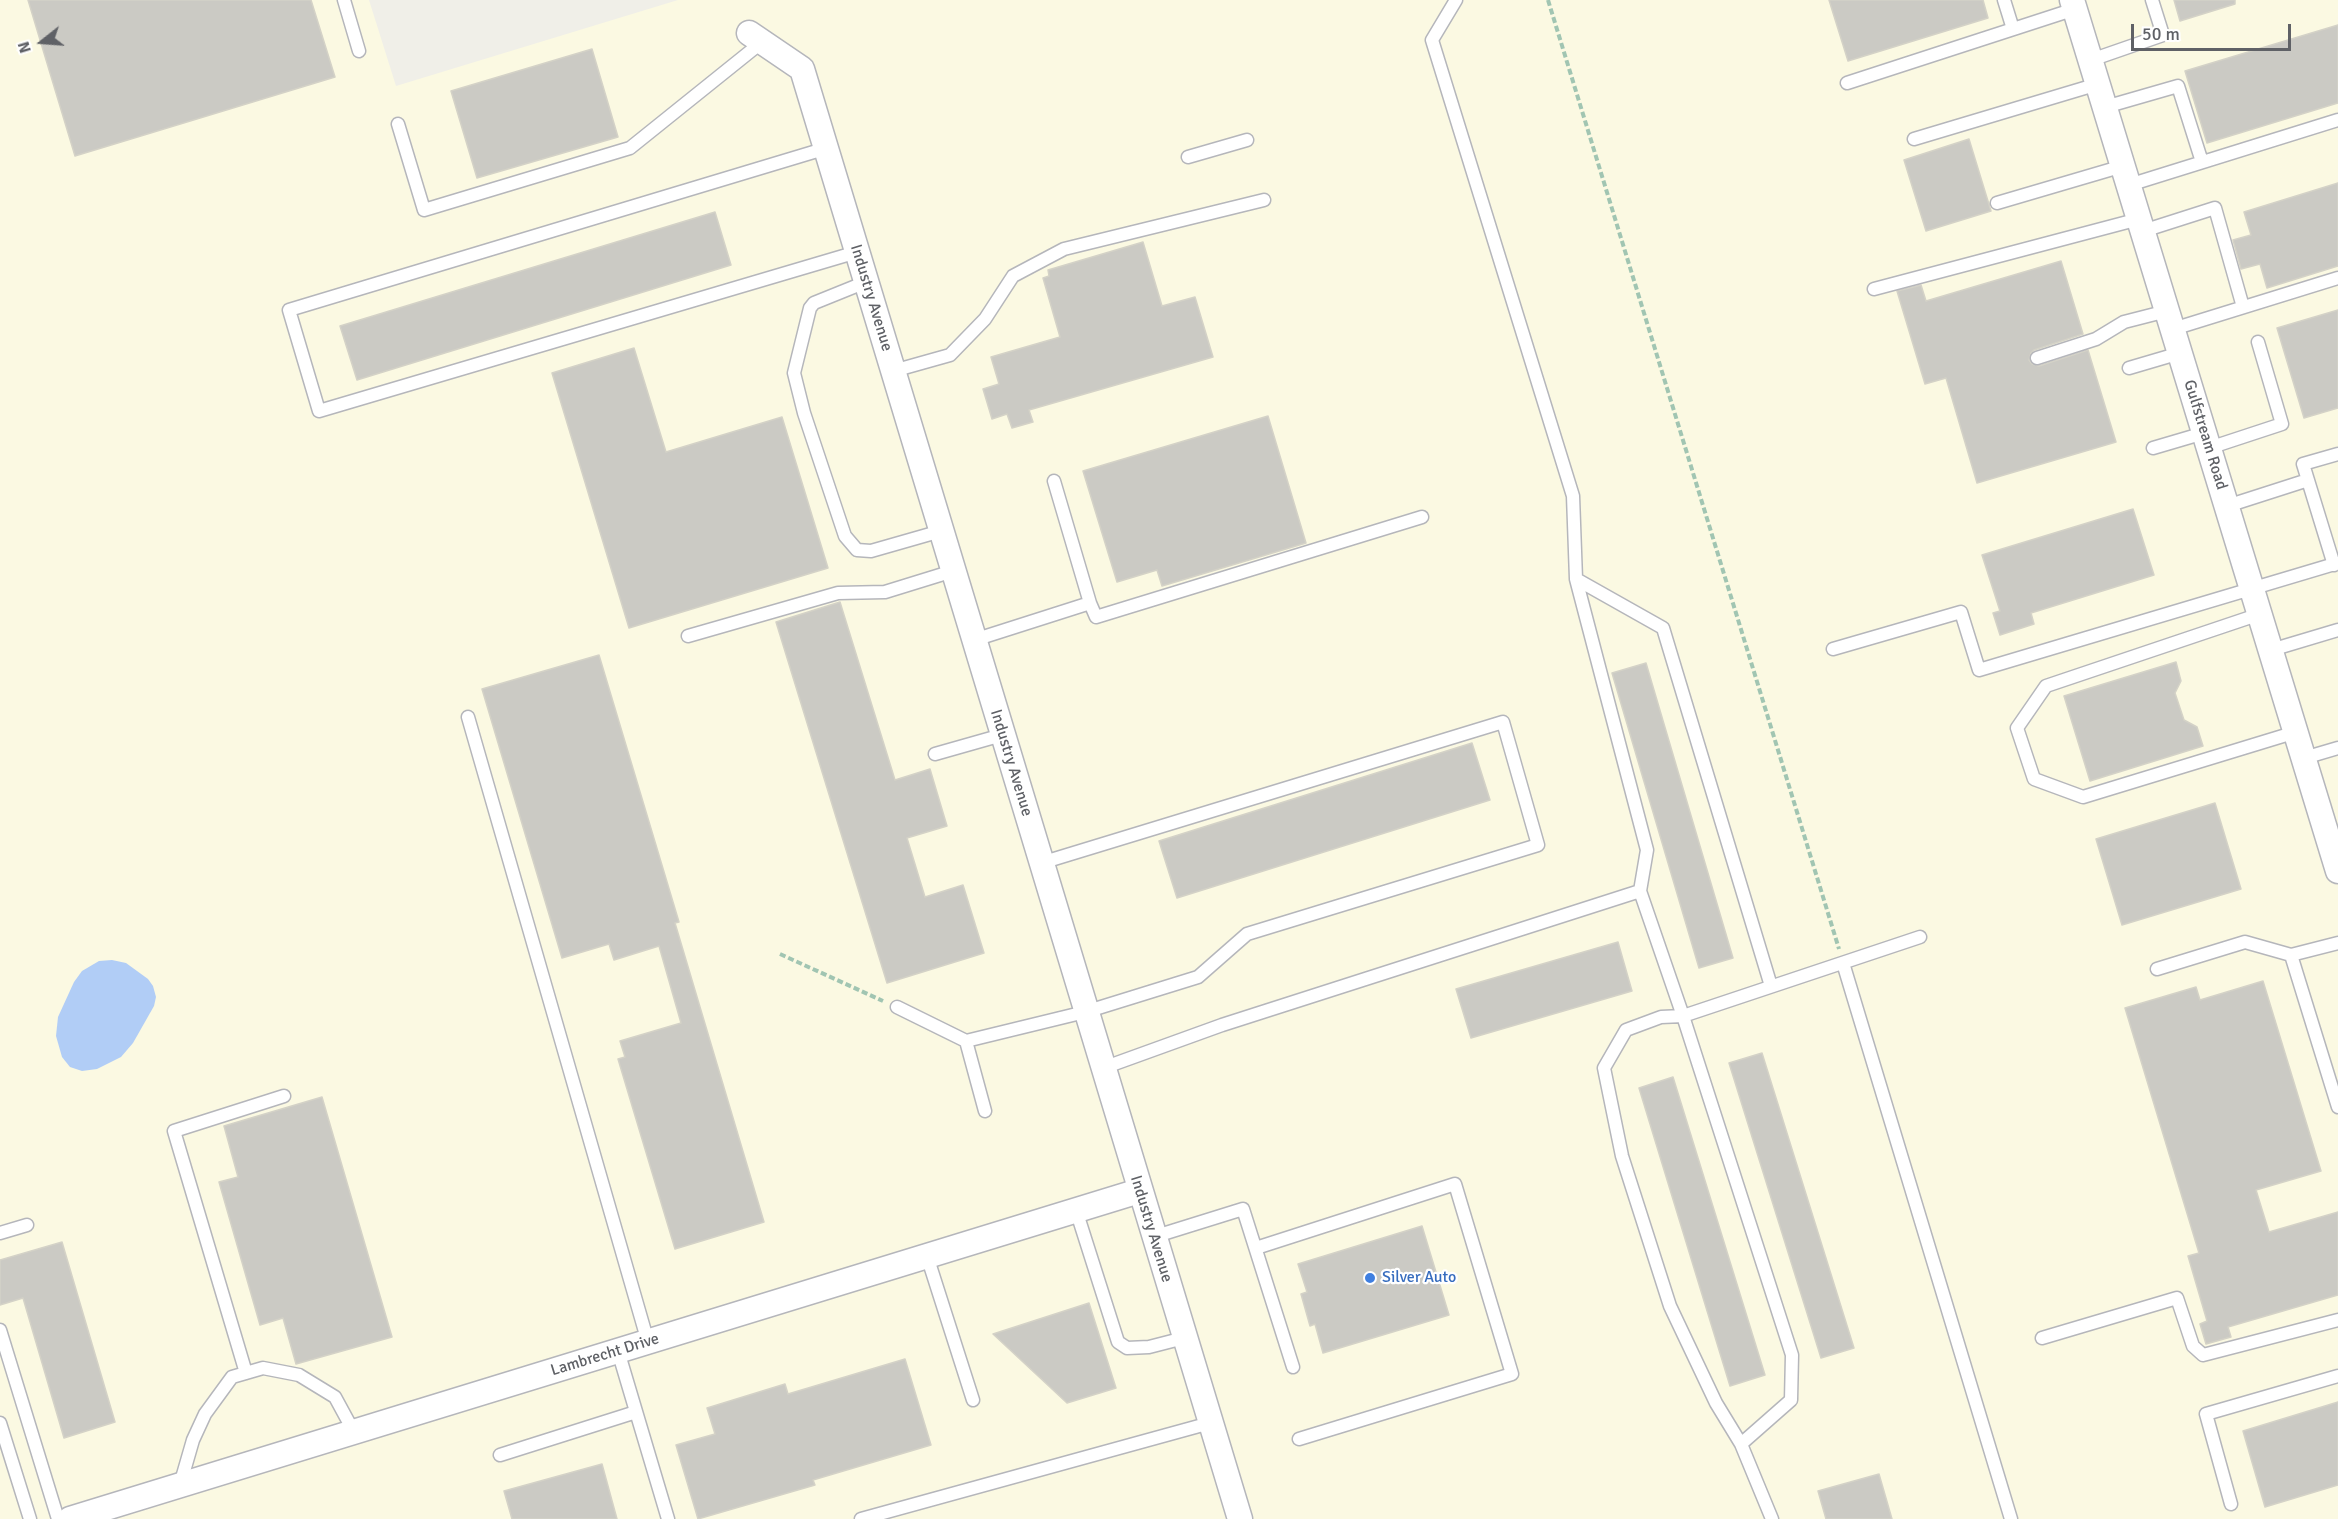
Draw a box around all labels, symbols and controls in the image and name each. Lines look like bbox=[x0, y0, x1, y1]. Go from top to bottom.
north arrow bbox=[12, 12, 72, 72]
scale bar bbox=[2134, 12, 2294, 50]
text: 50 m bbox=[2142, 23, 2180, 45]
text: N bbox=[14, 39, 36, 56]
street label: Industry Avenue bbox=[846, 242, 896, 354]
street label: Gulfstream Road bbox=[2179, 378, 2231, 492]
street label: Industry Avenue bbox=[986, 707, 1036, 819]
street label: Industry Avenue bbox=[1126, 1173, 1176, 1285]
place label: Silver Auto bbox=[1382, 1268, 1456, 1288]
marker: Silver Auto bbox=[1363, 1271, 1377, 1285]
street label: Lambrecht Drive bbox=[549, 1329, 661, 1381]

